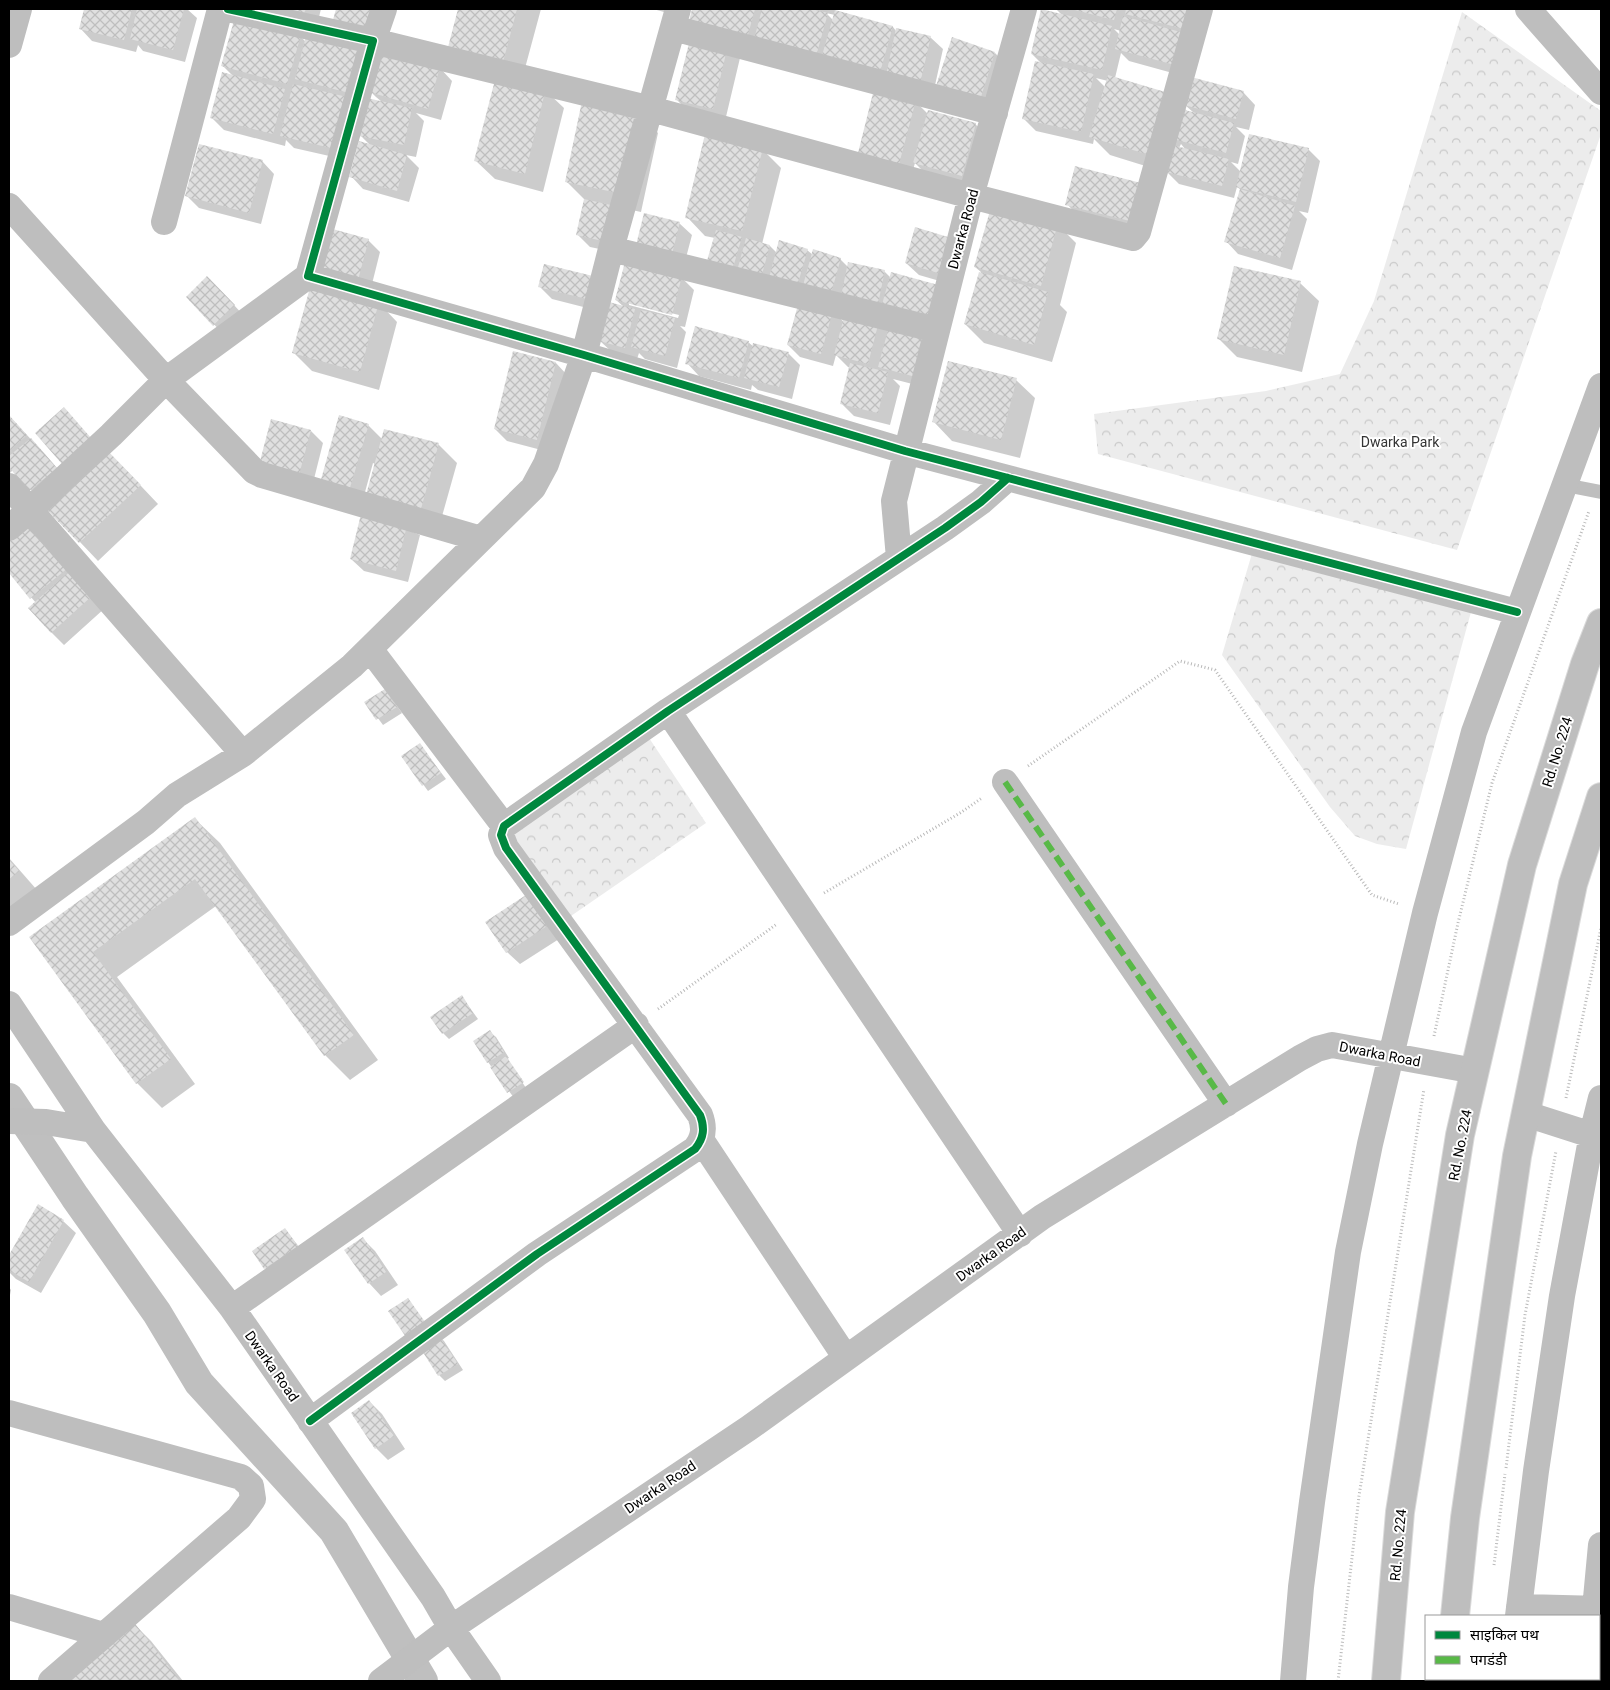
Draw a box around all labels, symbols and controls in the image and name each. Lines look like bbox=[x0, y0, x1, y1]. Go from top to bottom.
street label: Dwarka Road bbox=[945, 187, 981, 271]
park label: Dwarka Park bbox=[1361, 434, 1440, 450]
street label: Rd. No. 224 bbox=[1539, 715, 1575, 789]
street label: Dwarka Road bbox=[1338, 1038, 1422, 1070]
street label: Rd. No. 224 bbox=[1445, 1108, 1475, 1182]
street label: Dwarka Road bbox=[953, 1223, 1029, 1285]
street label: Dwarka Road bbox=[242, 1328, 302, 1404]
street label: Dwarka Road bbox=[621, 1457, 699, 1517]
street label: Rd. No. 224 bbox=[1387, 1508, 1409, 1582]
legend bbox=[1425, 1615, 1600, 1680]
text: साइकिल पथ bbox=[1470, 1626, 1539, 1644]
text: पगडंडी bbox=[1470, 1651, 1508, 1669]

